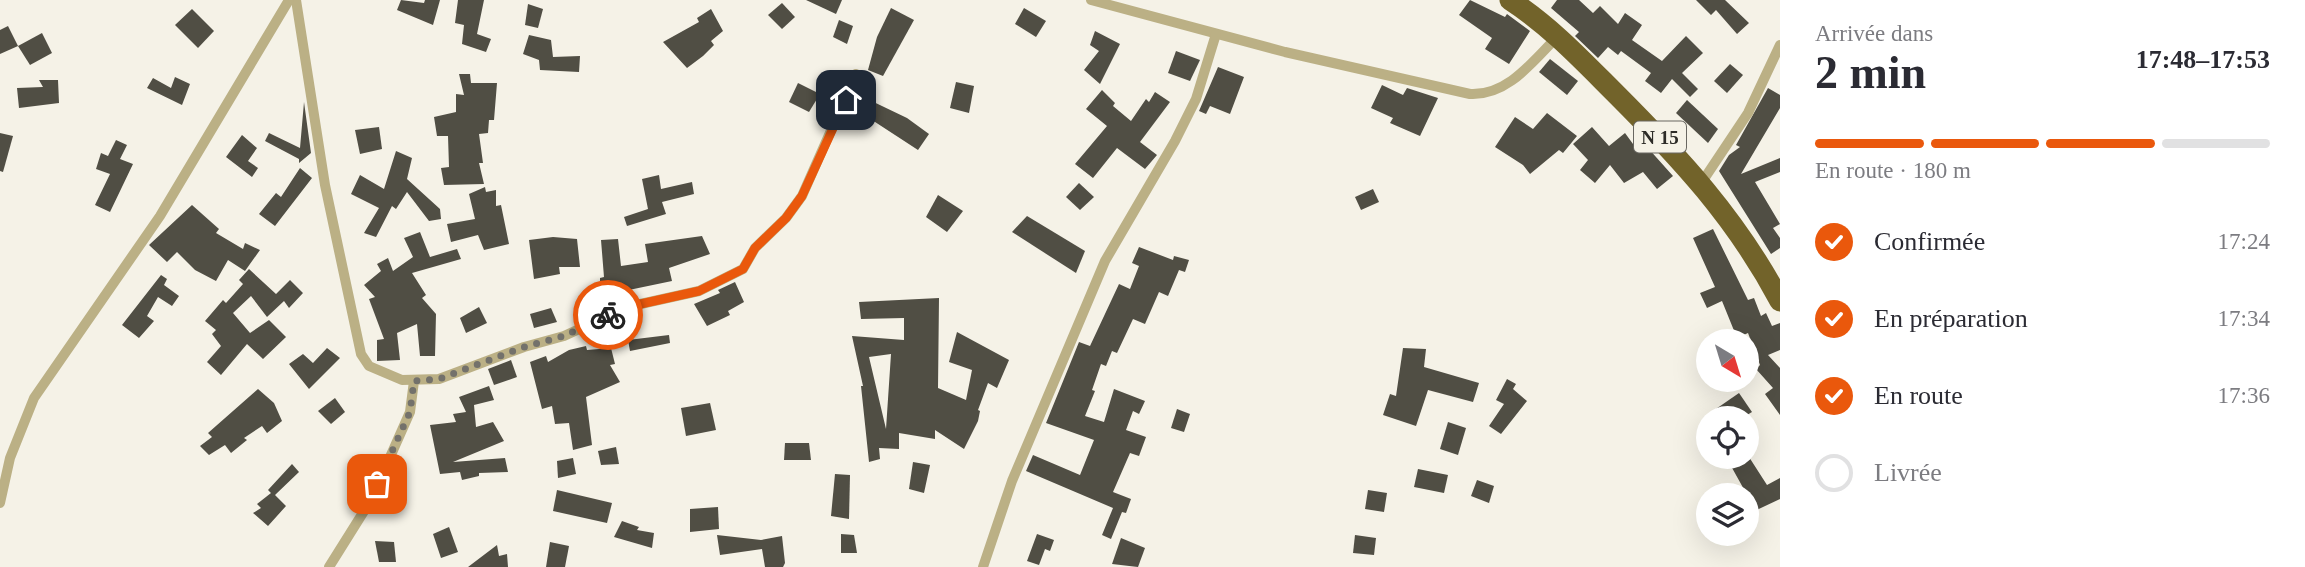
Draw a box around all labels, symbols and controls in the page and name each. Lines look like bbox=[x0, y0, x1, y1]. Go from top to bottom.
text: Arrivée dans bbox=[1815, 21, 1933, 46]
text: 17:48–17:53 bbox=[2136, 45, 2270, 74]
text: 2 min bbox=[1815, 47, 1926, 98]
pin bbox=[816, 70, 876, 130]
icon: home bbox=[827, 81, 865, 119]
road number: N 15 bbox=[1634, 122, 1686, 153]
text: En route · 180 m bbox=[1815, 158, 1971, 183]
icon: check bbox=[1815, 223, 1853, 261]
text: Confirmée bbox=[1874, 227, 1985, 256]
text: 17:24 bbox=[2218, 229, 2270, 254]
courier bbox=[573, 280, 643, 350]
icon: bike bbox=[589, 296, 627, 334]
icon: check bbox=[1815, 300, 1853, 338]
text: En préparation bbox=[1874, 304, 2028, 333]
text: 17:34 bbox=[2218, 306, 2270, 331]
north arrow bbox=[1696, 329, 1759, 392]
map controls bbox=[1696, 329, 1759, 546]
icon: check bbox=[1815, 377, 1853, 415]
text: En route bbox=[1874, 381, 1963, 410]
text: 17:36 bbox=[2218, 383, 2270, 408]
button: locate bbox=[1696, 406, 1759, 469]
pin bbox=[347, 454, 407, 514]
text: Livrée bbox=[1874, 458, 1942, 487]
icon: bag bbox=[358, 465, 396, 503]
button: layers bbox=[1696, 483, 1759, 546]

